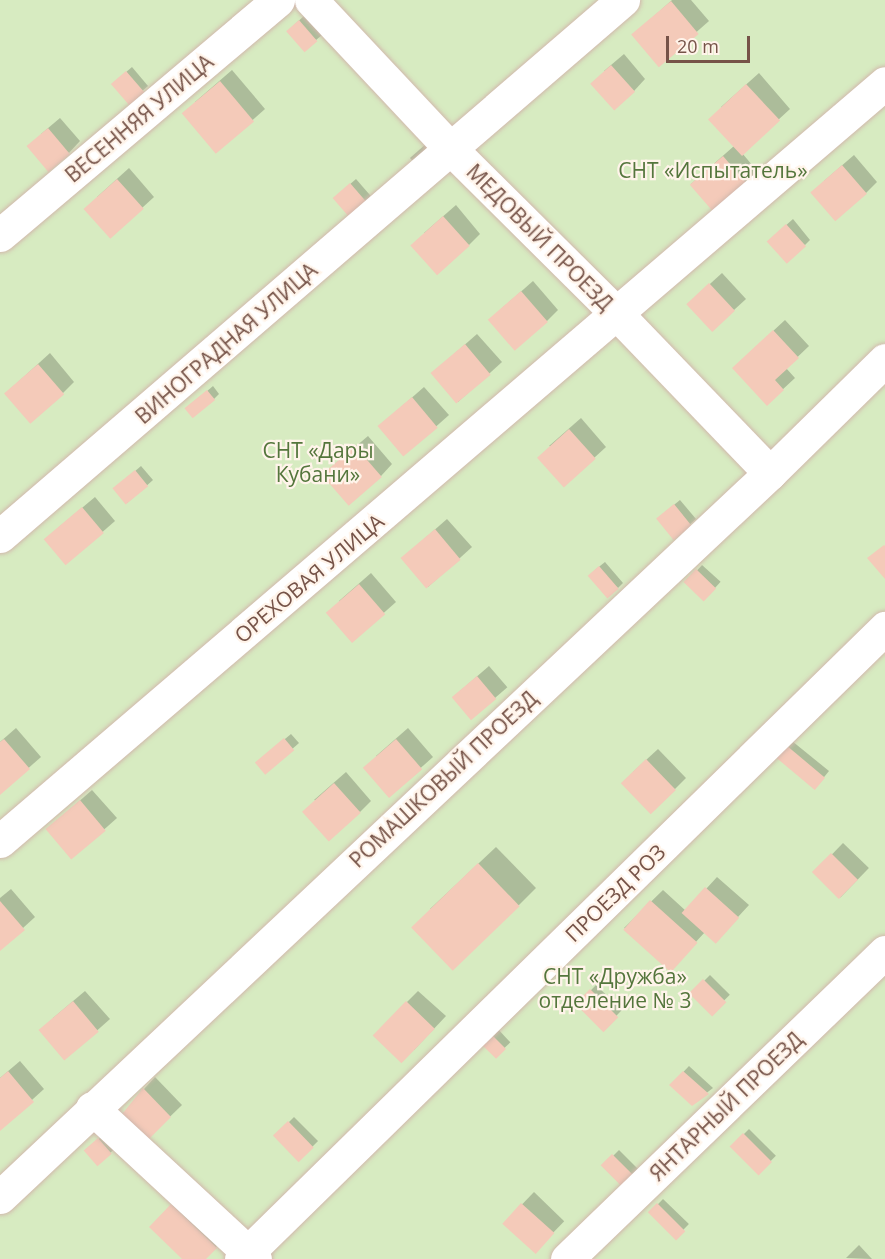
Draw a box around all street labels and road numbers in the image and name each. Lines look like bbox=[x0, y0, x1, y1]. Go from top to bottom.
street label: ВЕСЕННЯЯ УЛИЦА bbox=[60, 49, 218, 187]
street label: МЕДОВЫЙ ПРОЕЗД bbox=[462, 159, 618, 315]
street label: ВИНОГРАДНАЯ УЛИЦА bbox=[130, 257, 322, 429]
street label: ОРЕХОВАЯ УЛИЦА bbox=[229, 508, 389, 648]
street label: РОМАШКОВЫЙ ПРОЕЗД bbox=[344, 685, 542, 873]
street label: ПРОЕЗД РОЗ bbox=[560, 839, 670, 947]
street label: ЯНТАРНЫЙ ПРОЕЗД bbox=[644, 1026, 808, 1186]

